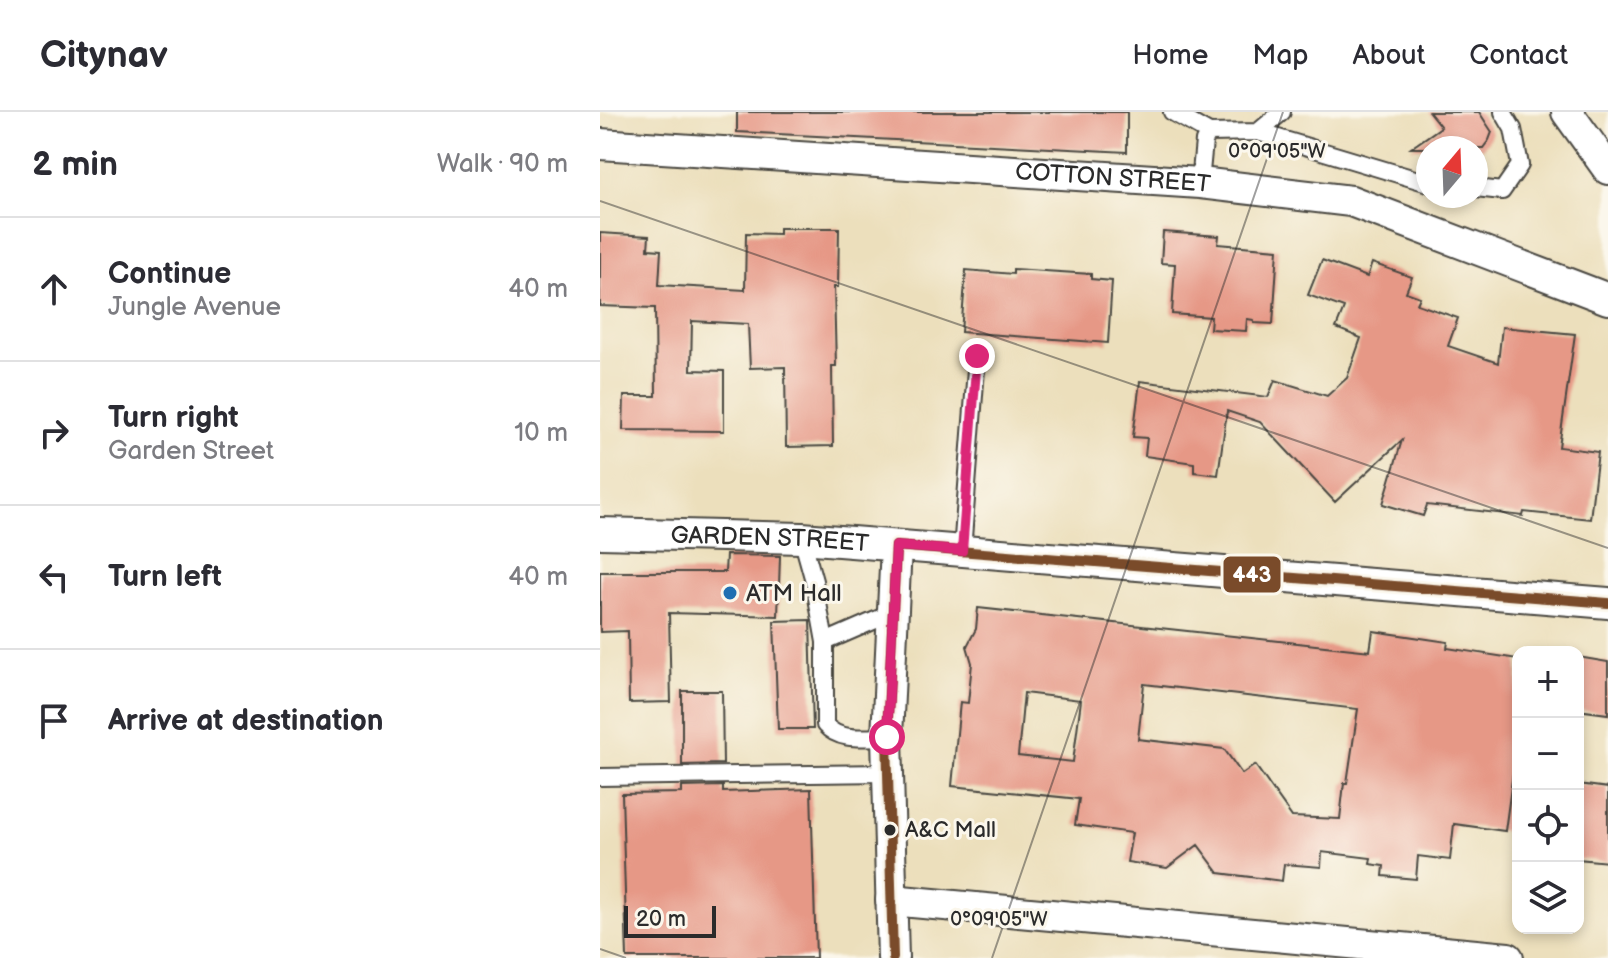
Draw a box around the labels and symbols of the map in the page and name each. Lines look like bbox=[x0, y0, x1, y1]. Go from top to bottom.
north arrow bbox=[1416, 136, 1488, 208]
text: 0°09'05"W bbox=[1228, 140, 1326, 164]
street label: COTTON STREET bbox=[1014, 157, 1213, 199]
route end bbox=[959, 338, 995, 374]
street label: GARDEN STREET bbox=[670, 520, 871, 558]
line badge: 443 bbox=[1222, 555, 1282, 594]
text: 443 bbox=[1233, 562, 1272, 589]
place label: ATM Hall bbox=[746, 579, 842, 608]
marker: ATM Hall bbox=[721, 584, 739, 602]
route start bbox=[869, 719, 905, 755]
place label: A&C Mall bbox=[905, 817, 996, 844]
marker: A&C Mall bbox=[882, 822, 898, 838]
scale bar bbox=[624, 902, 716, 938]
text: 0°09'05"W bbox=[950, 908, 1048, 932]

